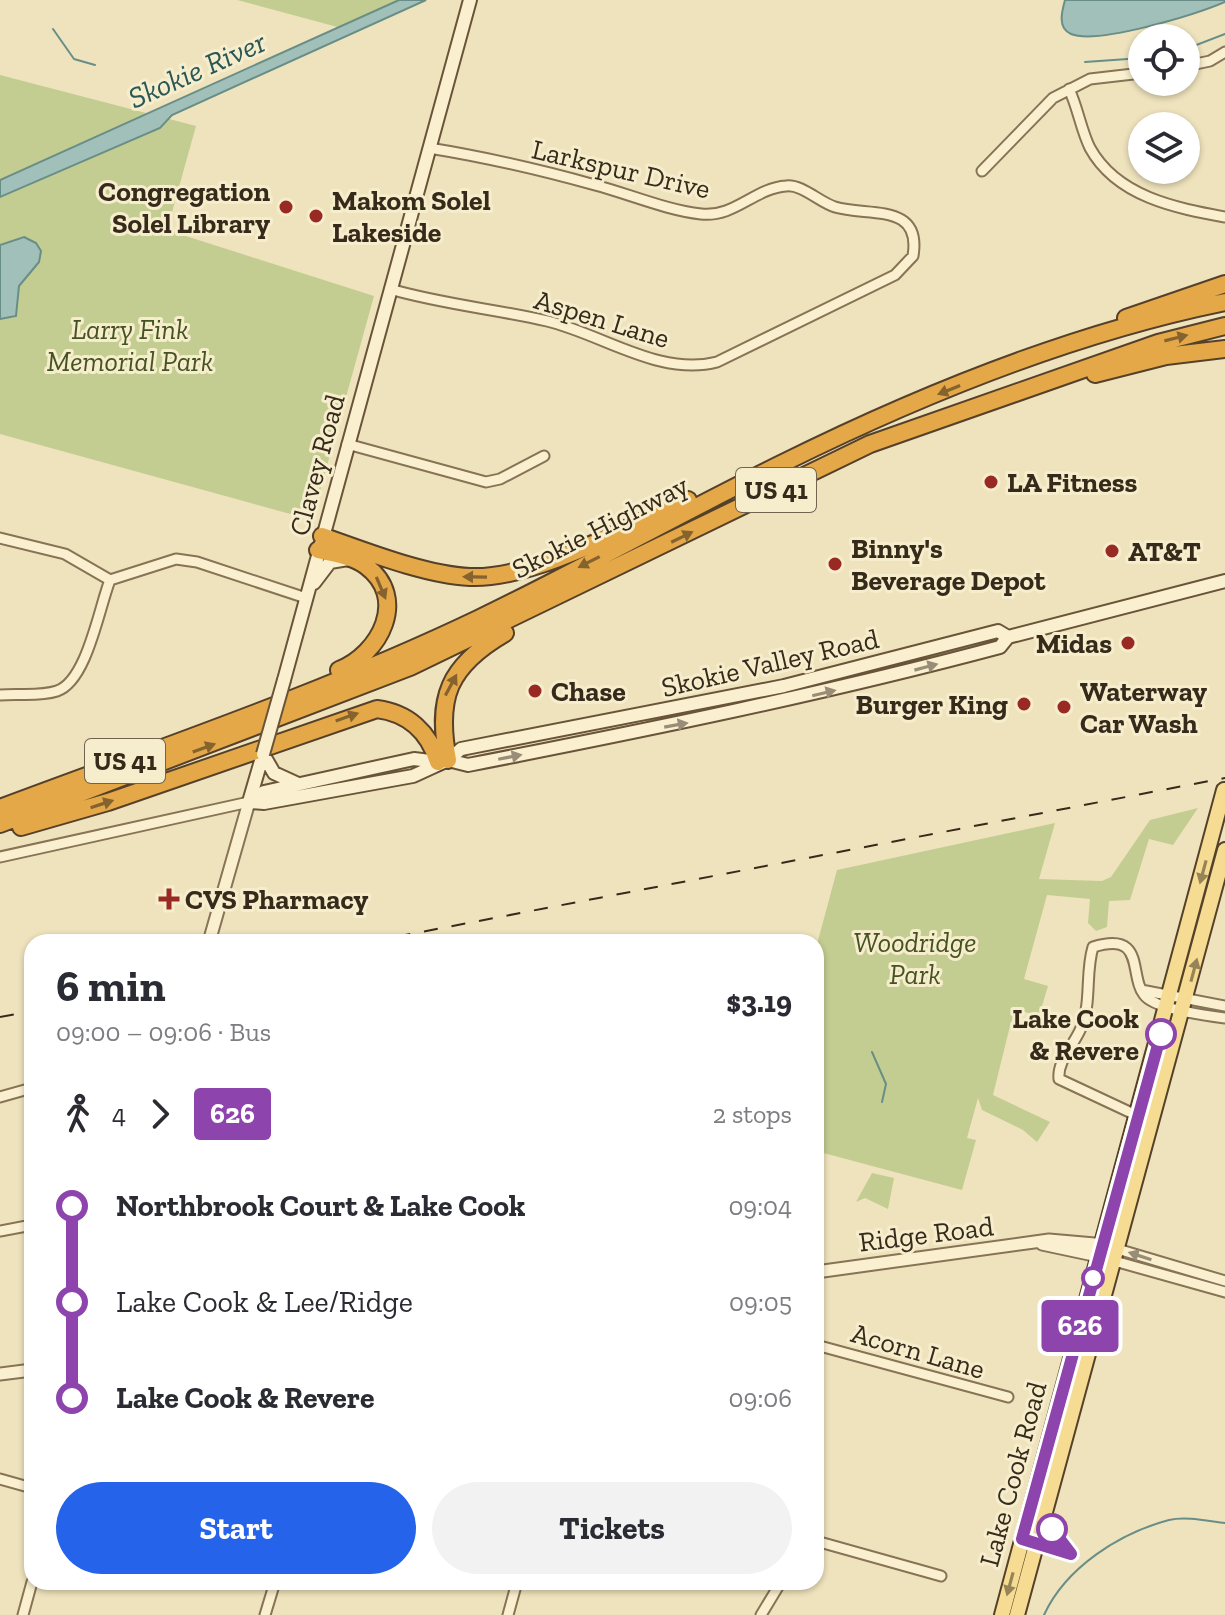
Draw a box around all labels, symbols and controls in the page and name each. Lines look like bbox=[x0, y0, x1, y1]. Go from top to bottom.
water label: Skokie River bbox=[123, 23, 272, 116]
map controls bbox=[1128, 24, 1200, 184]
button: locate bbox=[1128, 24, 1200, 96]
button: layers bbox=[1128, 112, 1200, 184]
street label: Larkspur Drive bbox=[529, 132, 713, 206]
place label: Congregation Solel Library bbox=[98, 175, 270, 240]
place label: Makom Solel Lakeside bbox=[332, 184, 491, 249]
marker: Congregation Solel Library bbox=[277, 198, 295, 216]
marker: Makom Solel Lakeside bbox=[307, 207, 325, 225]
street label: Aspen Lane bbox=[531, 283, 673, 355]
park label: Larry Fink Memorial Park bbox=[47, 313, 213, 378]
one-way arrow bbox=[1164, 331, 1189, 343]
one-way arrow bbox=[937, 384, 961, 397]
street label: Clavey Road bbox=[282, 391, 352, 539]
place label: LA Fitness bbox=[1007, 466, 1138, 499]
street label: Skokie Highway bbox=[506, 468, 694, 586]
road number: US 41 bbox=[736, 468, 816, 512]
marker: LA Fitness bbox=[982, 473, 1000, 491]
one-way arrow bbox=[671, 530, 694, 544]
place label: Binny's Beverage Depot bbox=[851, 532, 1046, 597]
place label: AT&T bbox=[1128, 535, 1201, 568]
marker: AT&T bbox=[1103, 542, 1121, 560]
marker: Binny's Beverage Depot bbox=[826, 555, 844, 573]
one-way arrow bbox=[577, 556, 600, 569]
one-way arrow bbox=[462, 571, 487, 583]
one-way arrow bbox=[374, 577, 387, 600]
street label: Skokie Valley Road bbox=[658, 622, 882, 704]
place label: Midas bbox=[1036, 627, 1112, 660]
marker: Midas bbox=[1119, 634, 1137, 652]
one-way arrow bbox=[915, 660, 939, 673]
one-way arrow bbox=[444, 674, 458, 696]
place label: Chase bbox=[551, 675, 626, 708]
place label: Waterway Car Wash bbox=[1080, 675, 1207, 740]
marker: Chase bbox=[526, 682, 544, 700]
one-way arrow bbox=[811, 686, 836, 699]
place label: Burger King bbox=[856, 688, 1008, 721]
marker: Burger King bbox=[1015, 695, 1033, 713]
marker: Waterway Car Wash bbox=[1055, 698, 1073, 716]
one-way arrow bbox=[335, 710, 359, 723]
one-way arrow bbox=[664, 718, 689, 731]
road number: US 41 bbox=[85, 739, 165, 783]
one-way arrow bbox=[192, 741, 216, 753]
one-way arrow bbox=[497, 750, 522, 762]
one-way arrow bbox=[90, 797, 114, 810]
one-way arrow bbox=[1197, 859, 1209, 884]
place label: CVS Pharmacy bbox=[185, 883, 369, 916]
marker: CVS Pharmacy bbox=[160, 890, 178, 908]
park label: Woodridge Park bbox=[854, 926, 976, 991]
one-way arrow bbox=[1188, 957, 1200, 982]
text: 6 min bbox=[56, 959, 166, 1012]
text: $3.19 bbox=[726, 984, 792, 1020]
place label: Lake Cook & Revere bbox=[1012, 1002, 1140, 1067]
text: 09:00 – 09:06 · Bus bbox=[56, 1016, 271, 1048]
marker: Lake Cook & Revere bbox=[1146, 1019, 1176, 1049]
icon: walk bbox=[56, 1092, 100, 1136]
icon: forward bbox=[138, 1092, 182, 1136]
text: 626 bbox=[210, 1097, 255, 1130]
text: 4 bbox=[112, 1098, 126, 1130]
text: 2 stops bbox=[713, 1098, 792, 1130]
text: Northbrook Court & Lake Cook bbox=[116, 1188, 525, 1224]
text: 09:04 bbox=[728, 1190, 792, 1222]
street label: Ridge Road bbox=[857, 1209, 995, 1259]
one-way arrow bbox=[1128, 1249, 1152, 1262]
unlabelled marker bbox=[1082, 1267, 1104, 1289]
text: Lake Cook & Lee/Ridge bbox=[116, 1284, 413, 1320]
text: 09:05 bbox=[729, 1286, 792, 1318]
line badge: 626 bbox=[1034, 1300, 1126, 1352]
text: 626 bbox=[1057, 1309, 1103, 1342]
street label: Acorn Lane bbox=[848, 1316, 988, 1386]
street label: Lake Cook Road bbox=[972, 1378, 1054, 1570]
text: Lake Cook & Revere bbox=[116, 1380, 375, 1416]
text: 09:06 bbox=[729, 1382, 792, 1414]
button: Start bbox=[56, 1482, 416, 1574]
button: Tickets bbox=[432, 1482, 792, 1574]
unlabelled marker bbox=[1037, 1514, 1067, 1544]
one-way arrow bbox=[1003, 1572, 1016, 1596]

